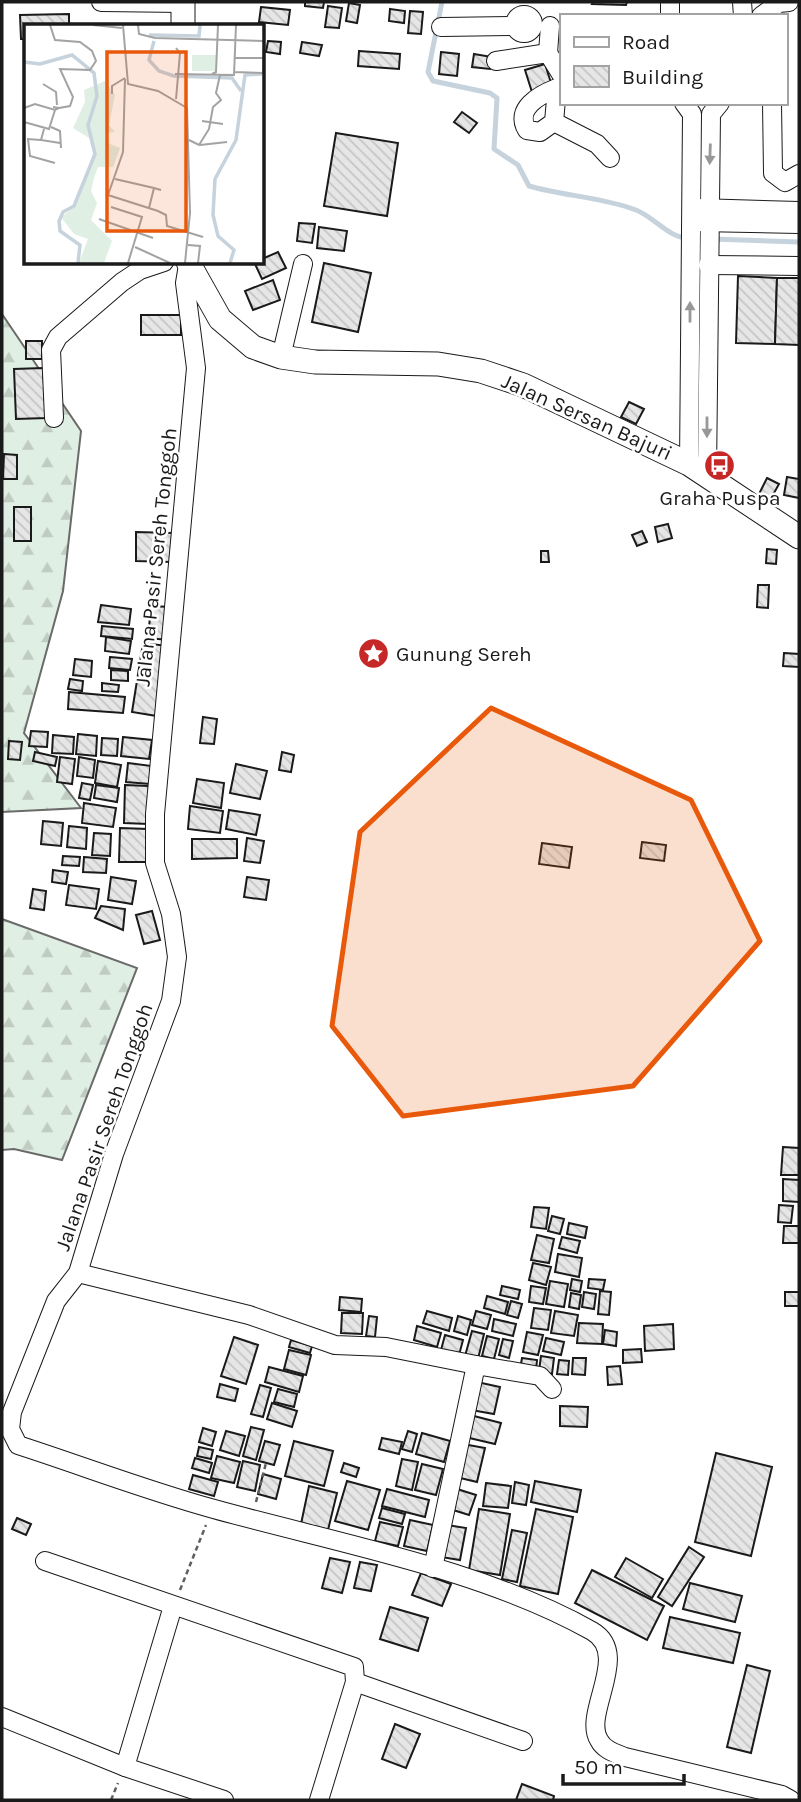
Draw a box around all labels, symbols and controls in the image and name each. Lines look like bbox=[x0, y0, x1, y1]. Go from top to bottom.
legend bbox=[560, 14, 787, 105]
inset map bbox=[24, 24, 264, 264]
text: Road bbox=[622, 30, 670, 54]
text: Building bbox=[622, 65, 703, 89]
one-way arrow bbox=[704, 143, 715, 165]
one-way arrow bbox=[684, 301, 696, 323]
street label: Jalan Sersan Bajuri bbox=[498, 369, 676, 465]
one-way arrow bbox=[701, 416, 713, 438]
street label: Jalana Pasir Sereh Tonggoh bbox=[130, 426, 182, 688]
bus stop icon: Graha Puspa bbox=[703, 449, 737, 483]
place label: Graha Puspa bbox=[659, 486, 781, 510]
place icon: Gunung Sereh bbox=[356, 637, 390, 671]
place label: Gunung Sereh bbox=[396, 642, 532, 666]
street label: Jalana Pasir Sereh Tonggoh bbox=[50, 1000, 158, 1254]
scale bar bbox=[563, 1742, 684, 1786]
text: 50 m bbox=[574, 1755, 623, 1779]

